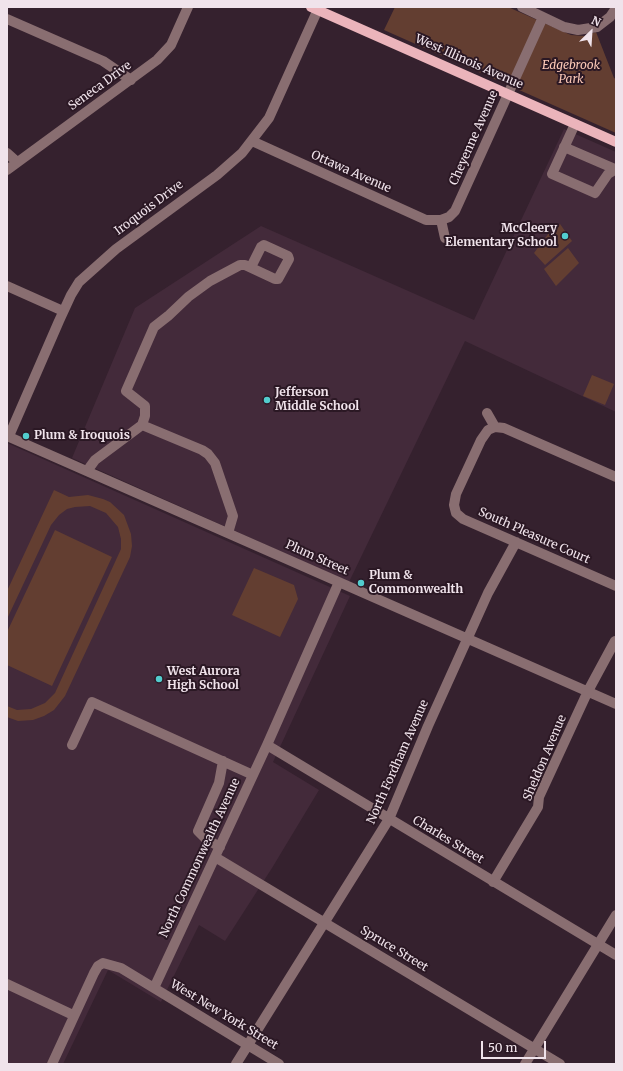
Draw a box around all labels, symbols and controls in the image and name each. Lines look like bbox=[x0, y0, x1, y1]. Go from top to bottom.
north arrow bbox=[571, 12, 611, 52]
text: N bbox=[589, 13, 603, 29]
street label: West Illinois Avenue bbox=[413, 32, 525, 92]
street label: Seneca Drive bbox=[66, 58, 134, 114]
park label: Edgebrook Park bbox=[542, 59, 600, 87]
street label: Cheyenne Avenue bbox=[447, 88, 501, 188]
street label: Ottawa Avenue bbox=[309, 148, 393, 196]
street label: Iroquois Drive bbox=[112, 178, 186, 238]
place label: McCleery Elementary School bbox=[445, 222, 557, 250]
marker: McCleery Elementary School bbox=[560, 231, 570, 241]
place label: Jefferson Middle School bbox=[275, 386, 359, 414]
marker: Jefferson Middle School bbox=[262, 395, 272, 405]
place label: Plum & Iroquois bbox=[34, 429, 130, 443]
marker: Plum & Iroquois bbox=[21, 431, 31, 441]
street label: South Pleasure Court bbox=[476, 505, 592, 567]
street label: Plum Street bbox=[283, 538, 351, 578]
place label: Plum & Commonwealth bbox=[369, 569, 463, 597]
marker: Plum & Commonwealth bbox=[356, 578, 366, 588]
place label: West Aurora High School bbox=[167, 665, 240, 693]
marker: West Aurora High School bbox=[154, 674, 164, 684]
street label: North Fordham Avenue bbox=[364, 698, 432, 826]
street label: Sheldon Avenue bbox=[520, 713, 570, 803]
street label: North Commonwealth Avenue bbox=[157, 776, 243, 940]
street label: Charles Street bbox=[410, 813, 486, 867]
street label: Spruce Street bbox=[357, 923, 431, 975]
street label: West New York Street bbox=[167, 977, 281, 1053]
scale bar bbox=[483, 1033, 548, 1059]
text: 50 m bbox=[488, 1040, 517, 1055]

